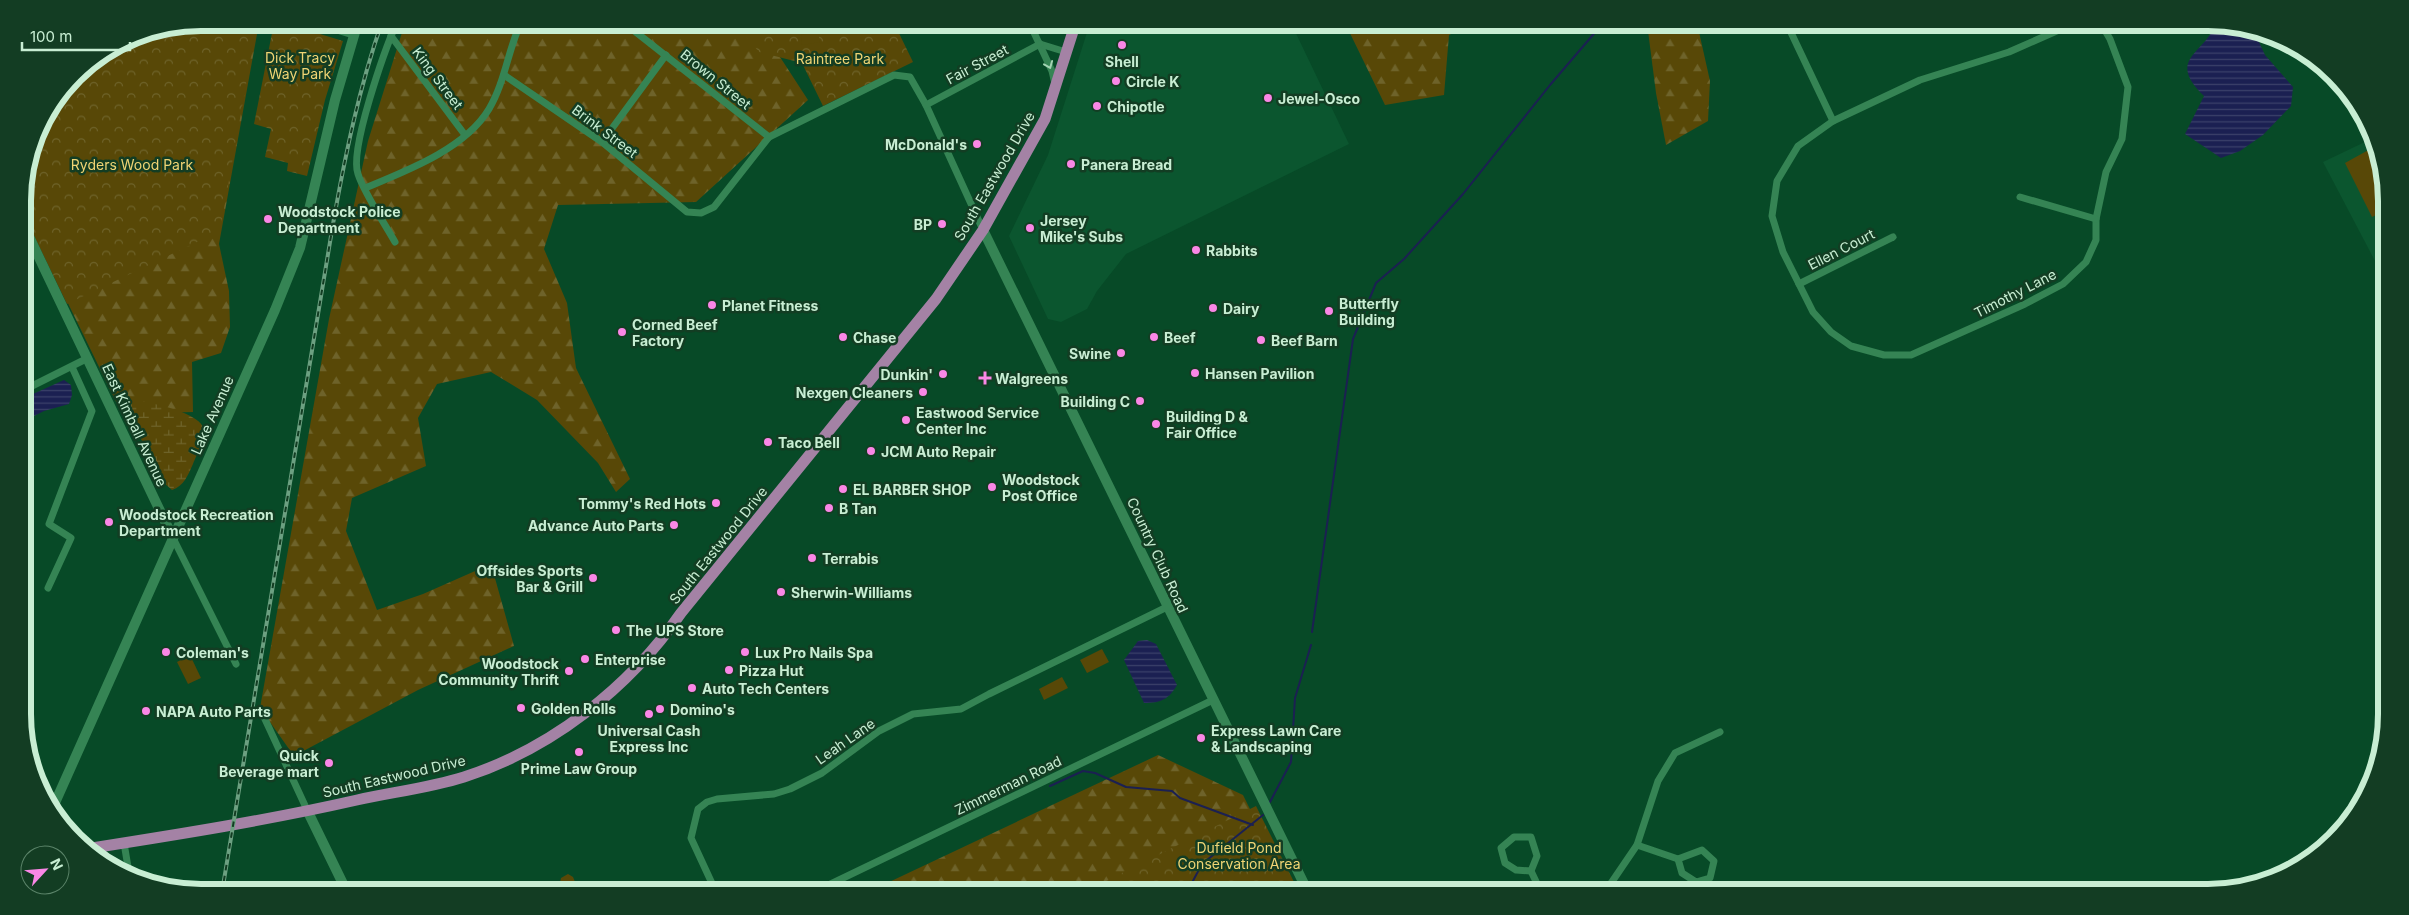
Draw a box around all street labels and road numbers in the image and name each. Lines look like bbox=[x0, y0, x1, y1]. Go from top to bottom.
street label: Fair Street bbox=[943, 40, 1011, 87]
street label: King Street bbox=[409, 44, 467, 113]
street label: Brown Street bbox=[677, 45, 755, 113]
street label: Brink Street bbox=[569, 101, 641, 161]
street label: South Eastwood Drive bbox=[950, 108, 1038, 244]
street label: Ellen Court bbox=[1805, 225, 1878, 273]
street label: Timothy Lane bbox=[1971, 265, 2059, 321]
street label: East Kimball Avenue bbox=[99, 361, 171, 489]
street label: Lake Avenue bbox=[187, 373, 237, 457]
street label: South Eastwood Drive bbox=[665, 483, 771, 607]
street label: Country Club Road bbox=[1124, 495, 1192, 615]
street label: Leah Lane bbox=[812, 714, 878, 768]
street label: South Eastwood Drive bbox=[321, 751, 467, 801]
street label: Zimmerman Road bbox=[952, 752, 1064, 818]

